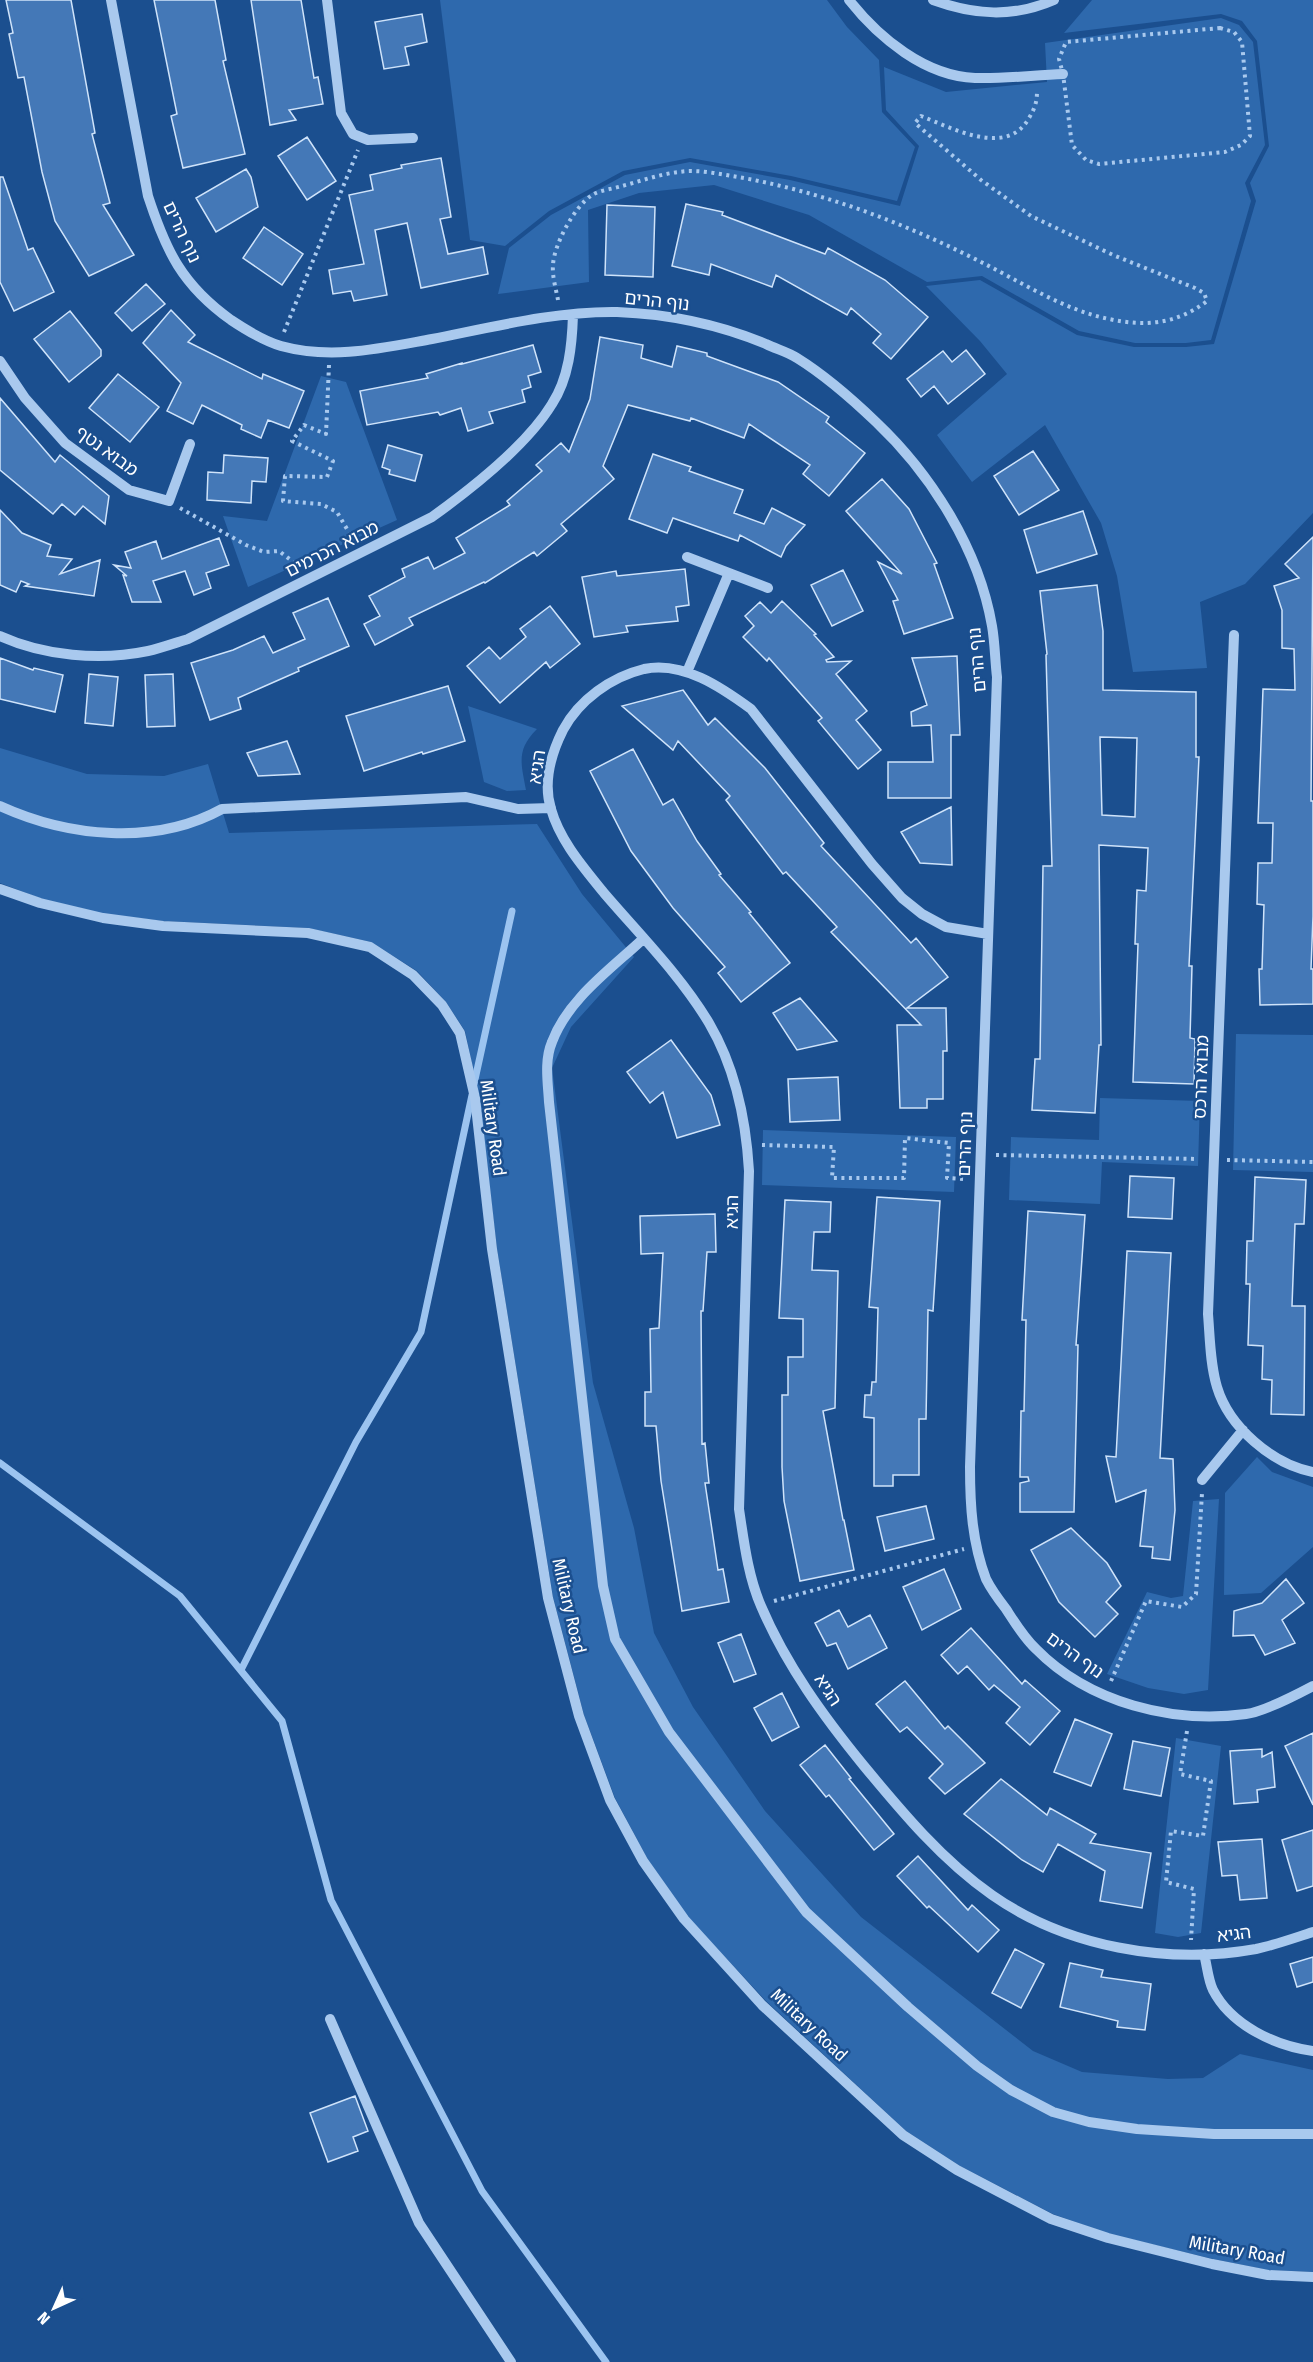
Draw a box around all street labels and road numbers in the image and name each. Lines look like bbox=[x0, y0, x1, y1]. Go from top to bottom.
street label: נוף הרים bbox=[158, 198, 206, 266]
street label: נוף הרים bbox=[623, 287, 691, 315]
street label: מבוא נטף bbox=[71, 421, 143, 481]
street label: מבוא הכרמים bbox=[282, 516, 383, 582]
street label: נוף הרים bbox=[963, 626, 991, 694]
street label: הגיא bbox=[524, 749, 550, 785]
street label: מבוא הרכס bbox=[1189, 1034, 1213, 1119]
street label: Military Road bbox=[475, 1078, 511, 1178]
street label: נוף הרים bbox=[953, 1111, 977, 1177]
street label: הגיא bbox=[721, 1195, 743, 1229]
street label: Military Road bbox=[547, 1556, 591, 1656]
street label: נוף הרים bbox=[1042, 1627, 1108, 1683]
street label: הגיא bbox=[809, 1670, 847, 1710]
street label: הגיא bbox=[1216, 1921, 1252, 1947]
street label: Military Road bbox=[766, 1984, 852, 2066]
street label: Military Road bbox=[1187, 2231, 1287, 2269]

